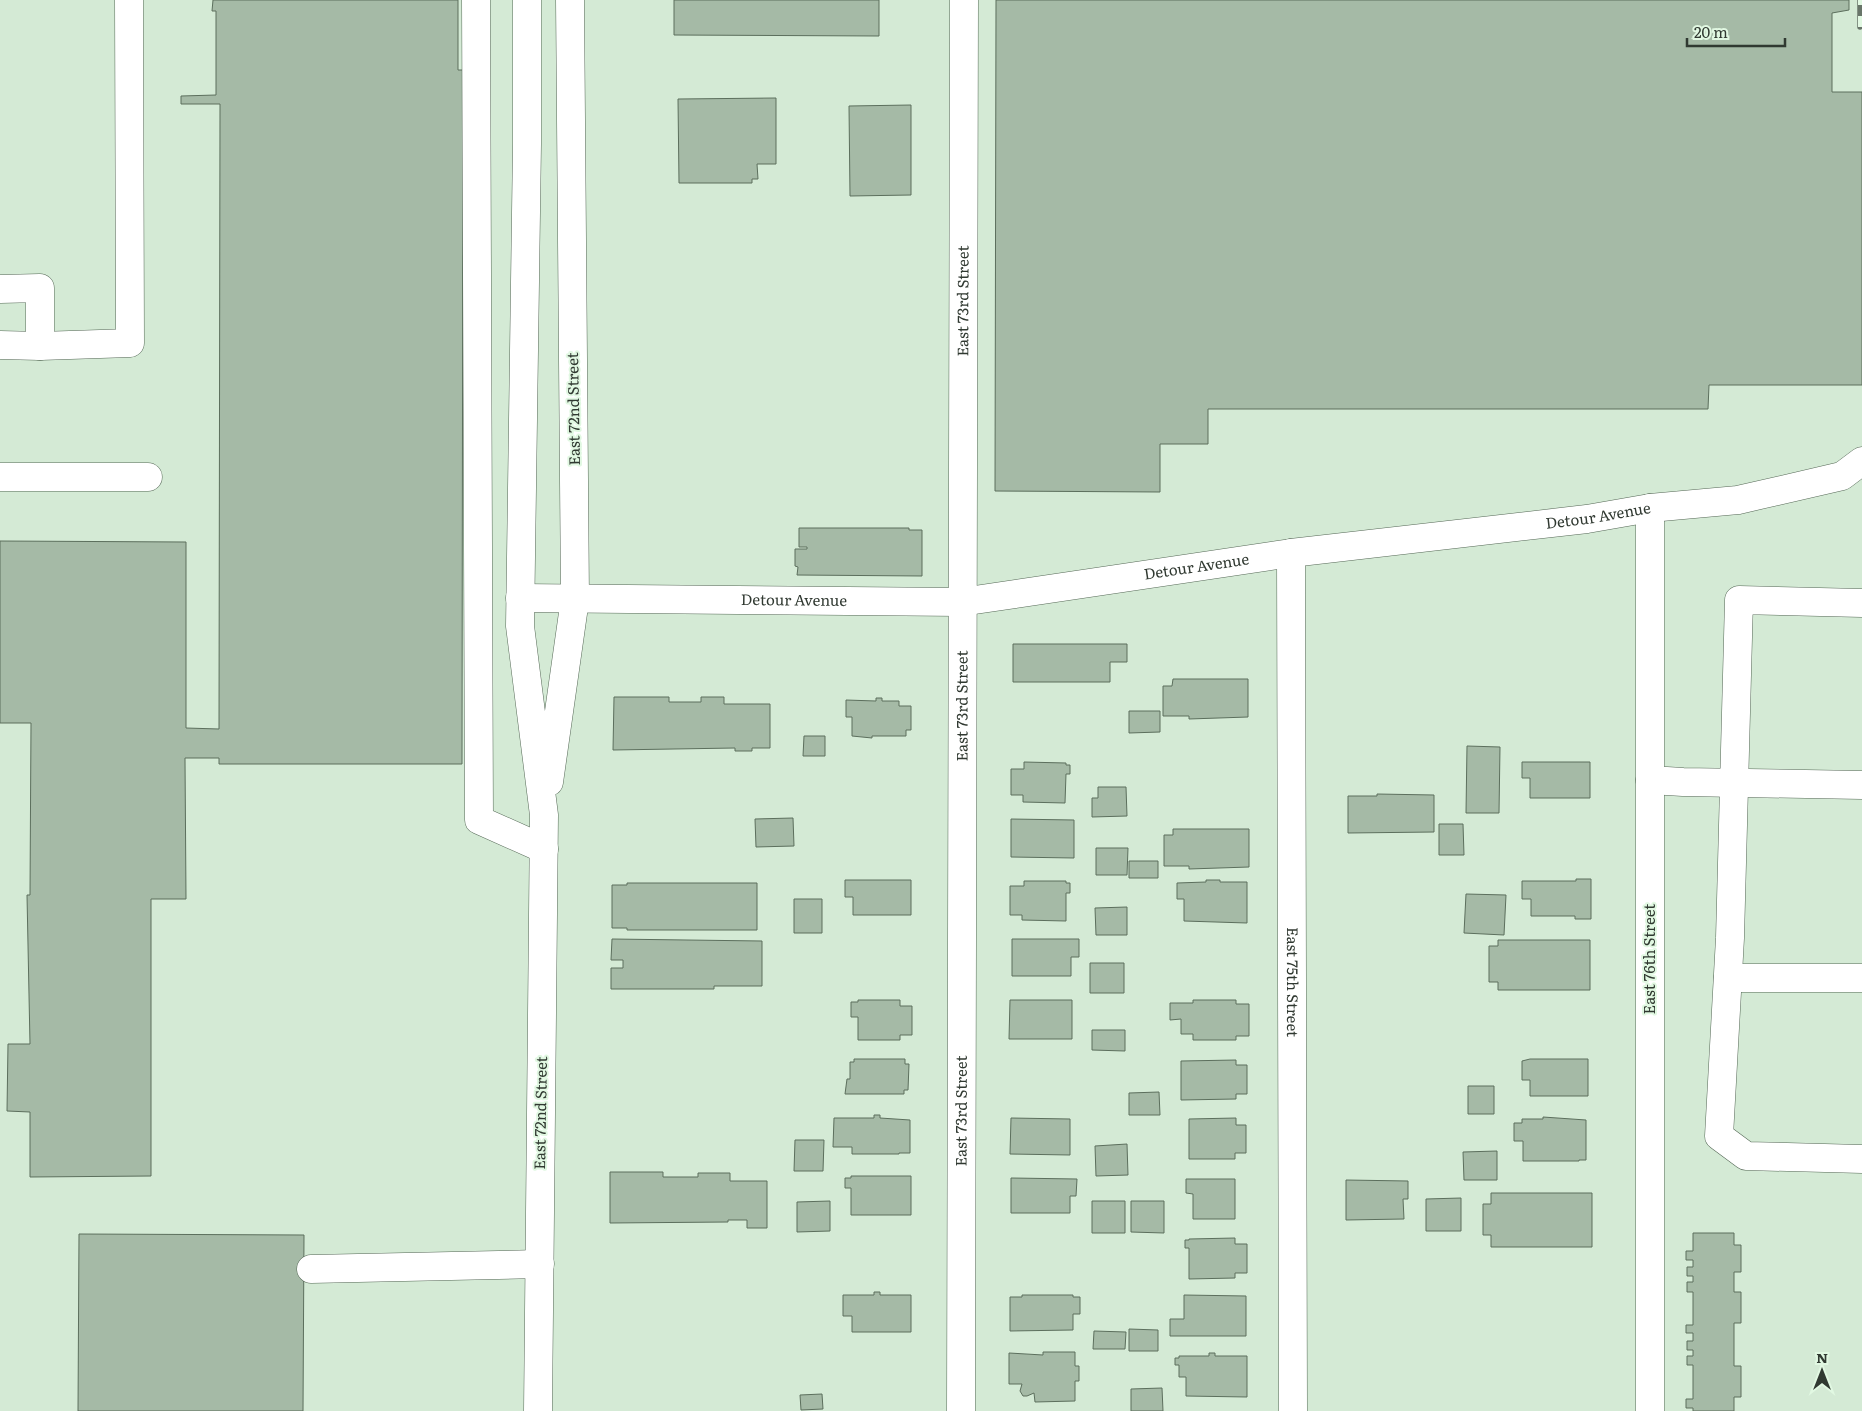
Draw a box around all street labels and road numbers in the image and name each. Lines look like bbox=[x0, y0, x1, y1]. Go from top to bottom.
street label: East 73rd Street bbox=[950, 246, 973, 356]
street label: East 72nd Street bbox=[560, 352, 585, 466]
street label: Detour Avenue bbox=[1544, 495, 1652, 534]
street label: Detour Avenue bbox=[1142, 546, 1251, 585]
street label: Detour Avenue bbox=[741, 587, 847, 611]
street label: East 73rd Street bbox=[949, 651, 973, 761]
street label: East 76th Street bbox=[1637, 904, 1660, 1014]
street label: East 75th Street bbox=[1282, 927, 1305, 1037]
street label: East 72nd Street bbox=[527, 1056, 552, 1170]
street label: East 73rd Street bbox=[949, 1056, 972, 1166]

